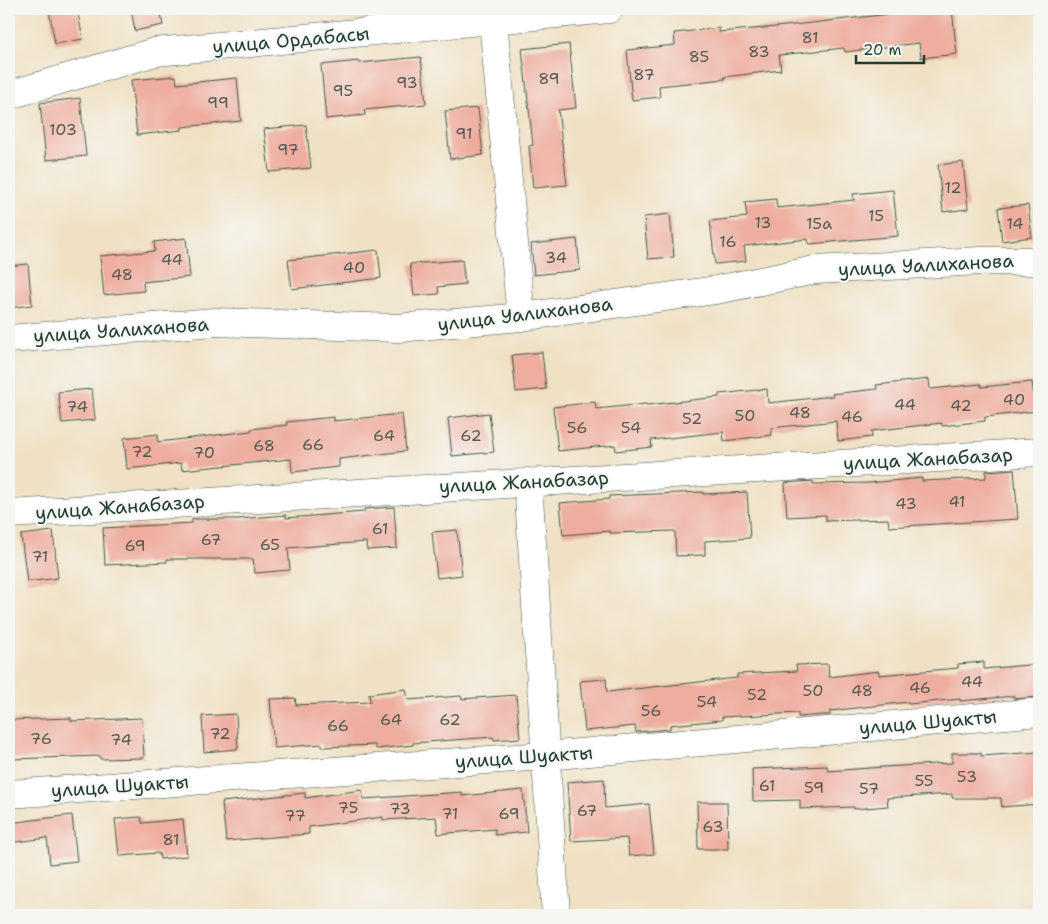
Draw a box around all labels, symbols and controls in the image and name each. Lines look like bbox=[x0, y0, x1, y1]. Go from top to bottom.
street label: улица Ордабасы bbox=[211, 21, 371, 59]
house number: 81 bbox=[801, 27, 819, 48]
scale bar bbox=[856, 32, 923, 64]
text: 20 m bbox=[863, 40, 902, 60]
house number: 83 bbox=[748, 41, 770, 62]
house number: 85 bbox=[689, 46, 709, 67]
house number: 87 bbox=[633, 64, 655, 85]
house number: 89 bbox=[538, 68, 560, 89]
house number: 93 bbox=[396, 72, 418, 93]
house number: 95 bbox=[333, 80, 353, 101]
house number: 99 bbox=[207, 92, 229, 113]
house number: 103 bbox=[49, 119, 77, 140]
house number: 91 bbox=[455, 123, 473, 144]
house number: 97 bbox=[277, 139, 299, 160]
house number: 12 bbox=[944, 177, 962, 198]
house number: 15 bbox=[868, 205, 884, 226]
house number: 13 bbox=[754, 212, 772, 233]
house number: 15а bbox=[806, 213, 832, 234]
house number: 14 bbox=[1006, 213, 1024, 234]
house number: 16 bbox=[719, 231, 737, 252]
house number: 34 bbox=[545, 247, 567, 268]
street label: улица Уалиханова bbox=[837, 248, 1015, 282]
house number: 44 bbox=[161, 249, 183, 270]
house number: 40 bbox=[343, 257, 365, 278]
house number: 48 bbox=[111, 264, 133, 285]
street label: улица Уалиханова bbox=[436, 291, 614, 337]
street label: улица Уалиханова bbox=[32, 311, 210, 349]
house number: 40 bbox=[1003, 389, 1025, 410]
house number: 44 bbox=[894, 394, 916, 415]
house number: 42 bbox=[950, 395, 972, 416]
house number: 74 bbox=[66, 396, 88, 417]
house number: 48 bbox=[789, 402, 811, 423]
house number: 50 bbox=[735, 405, 755, 426]
house number: 46 bbox=[841, 406, 863, 427]
house number: 52 bbox=[682, 408, 702, 429]
house number: 56 bbox=[567, 417, 587, 438]
house number: 54 bbox=[621, 417, 641, 438]
house number: 64 bbox=[373, 425, 395, 446]
house number: 62 bbox=[460, 425, 482, 446]
house number: 66 bbox=[302, 434, 324, 455]
house number: 68 bbox=[253, 435, 275, 456]
house number: 72 bbox=[131, 441, 153, 462]
house number: 70 bbox=[193, 442, 215, 463]
street label: улица Жанабазар bbox=[842, 442, 1014, 476]
street label: улица Жанабазар bbox=[438, 465, 610, 499]
street label: улица Жанабазар bbox=[34, 489, 206, 525]
house number: 41 bbox=[948, 491, 966, 512]
house number: 43 bbox=[895, 493, 917, 514]
house number: 61 bbox=[372, 518, 388, 539]
house number: 67 bbox=[201, 529, 221, 550]
house number: 65 bbox=[260, 534, 280, 555]
house number: 69 bbox=[124, 535, 146, 556]
house number: 71 bbox=[31, 546, 49, 567]
house number: 44 bbox=[961, 671, 983, 692]
house number: 46 bbox=[909, 677, 931, 698]
house number: 50 bbox=[803, 680, 823, 701]
house number: 48 bbox=[851, 680, 873, 701]
house number: 52 bbox=[747, 684, 767, 705]
house number: 54 bbox=[697, 691, 717, 712]
house number: 56 bbox=[641, 700, 661, 721]
street label: улица Шуакты bbox=[858, 704, 998, 740]
house number: 64 bbox=[380, 709, 402, 730]
house number: 62 bbox=[439, 709, 461, 730]
house number: 66 bbox=[327, 715, 349, 736]
house number: 72 bbox=[209, 723, 231, 744]
house number: 76 bbox=[30, 728, 52, 749]
house number: 74 bbox=[110, 729, 132, 750]
street label: улица Шуакты bbox=[454, 740, 594, 774]
house number: 53 bbox=[957, 766, 977, 787]
street label: улица Шуакты bbox=[50, 769, 190, 803]
house number: 55 bbox=[914, 770, 934, 791]
house number: 61 bbox=[759, 775, 775, 796]
house number: 59 bbox=[804, 777, 824, 798]
house number: 57 bbox=[859, 778, 879, 799]
house number: 75 bbox=[338, 797, 358, 818]
house number: 73 bbox=[389, 798, 411, 819]
house number: 67 bbox=[577, 800, 597, 821]
house number: 71 bbox=[441, 803, 459, 824]
house number: 69 bbox=[498, 803, 520, 824]
house number: 77 bbox=[284, 805, 306, 826]
house number: 63 bbox=[702, 816, 724, 837]
house number: 81 bbox=[162, 829, 180, 850]

